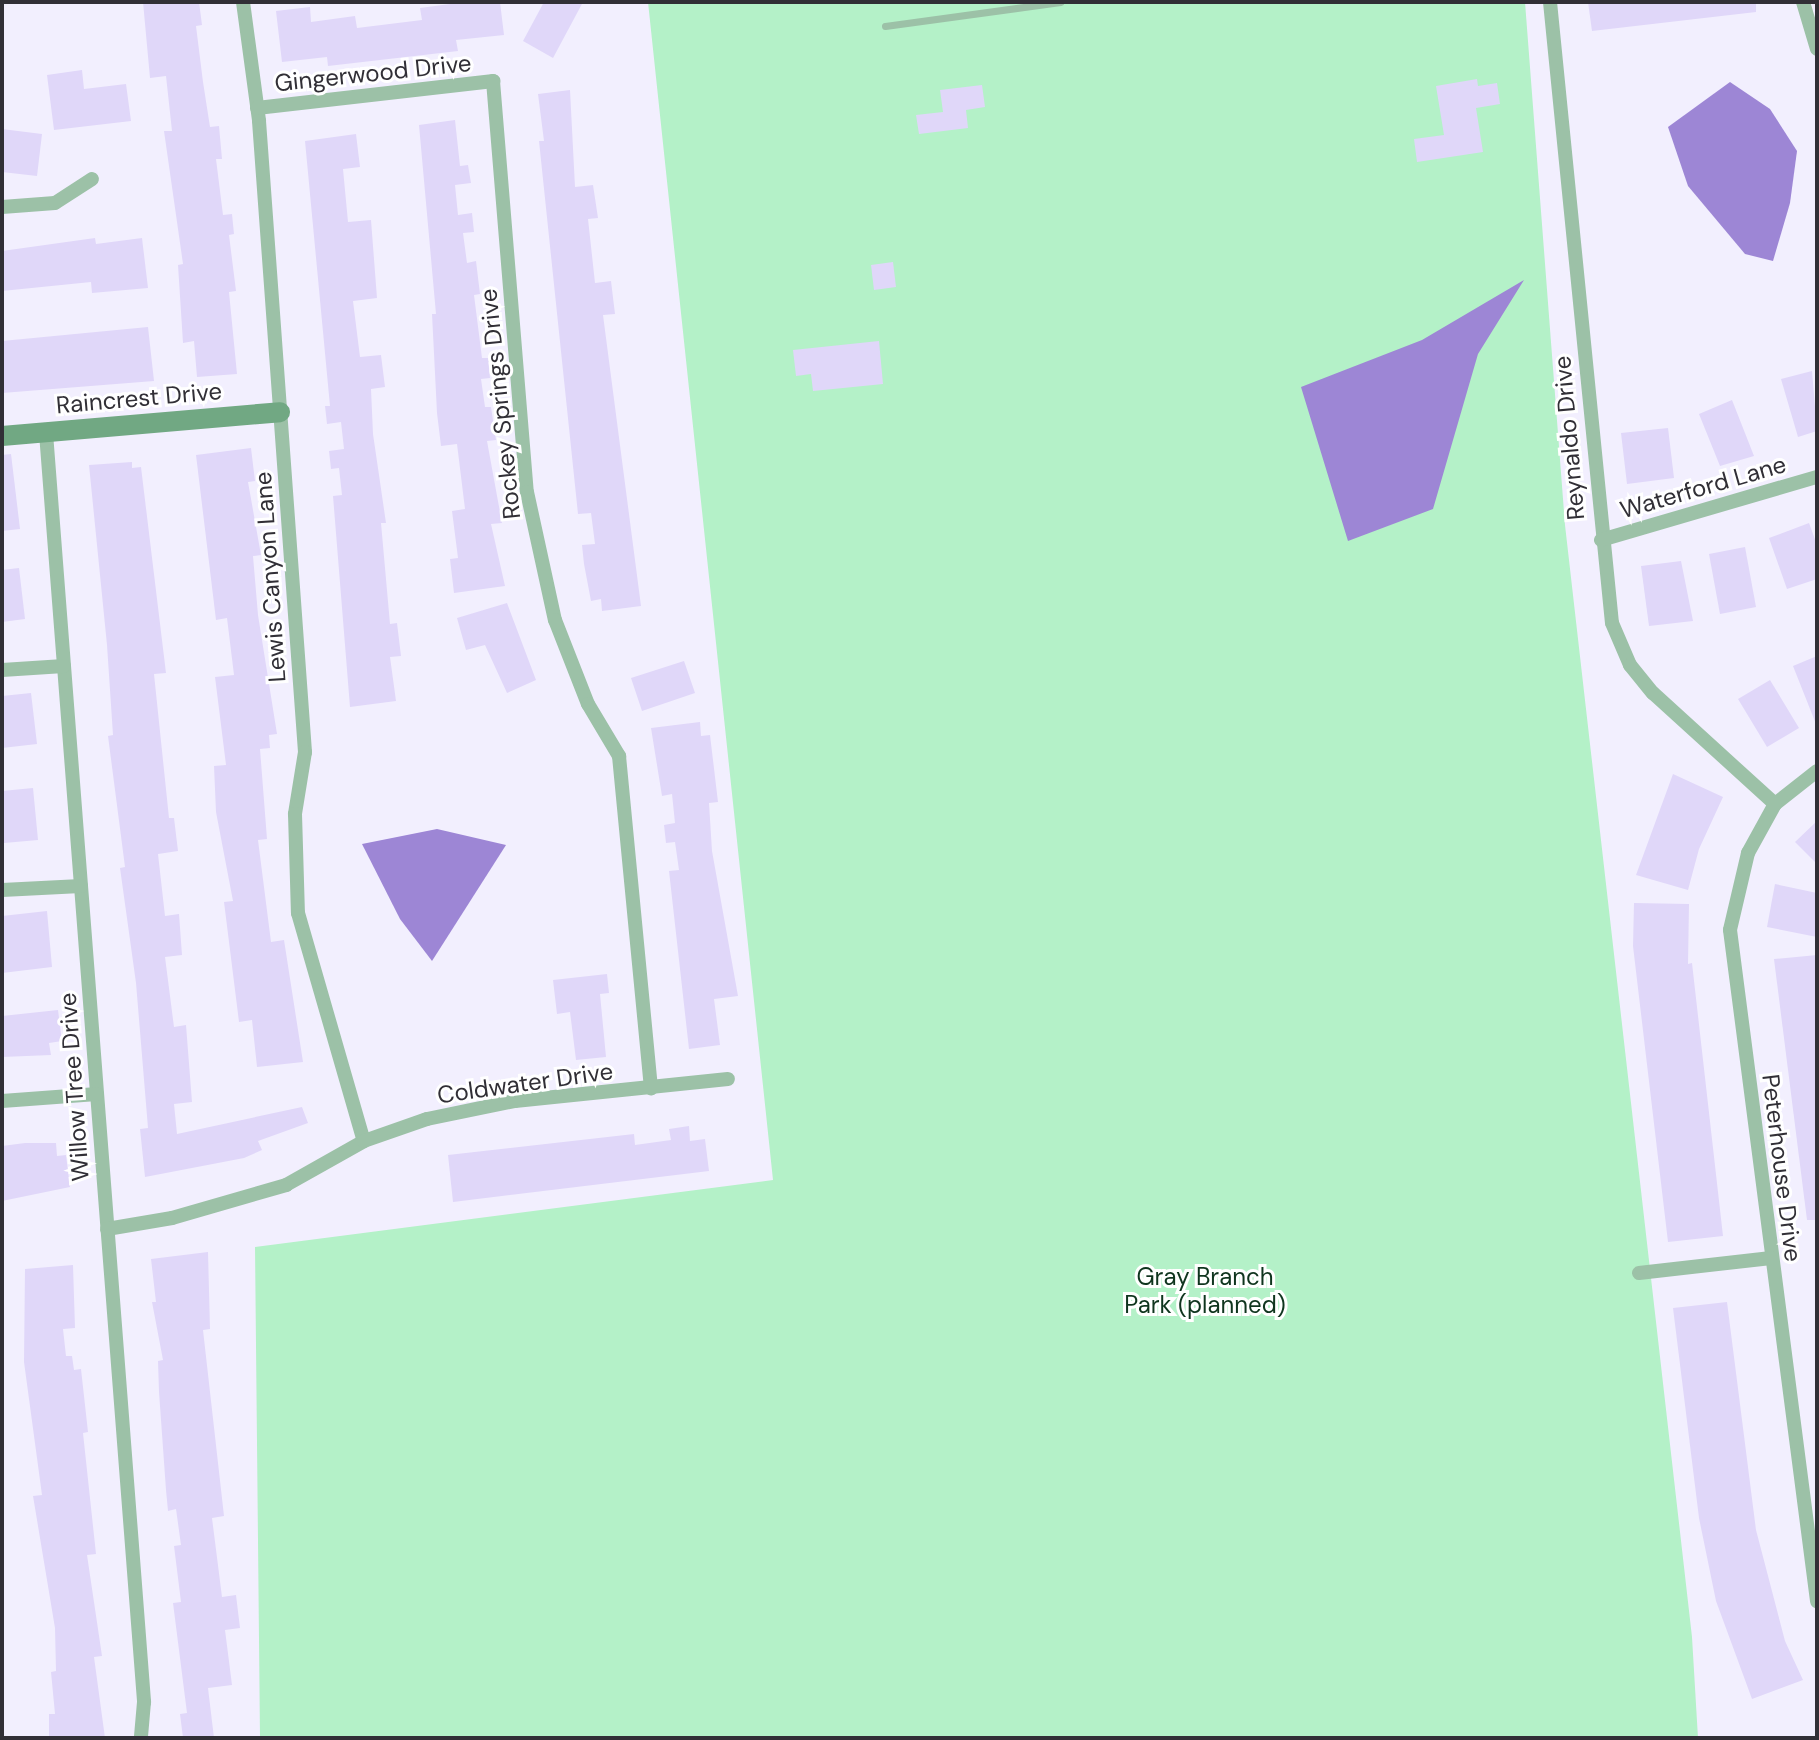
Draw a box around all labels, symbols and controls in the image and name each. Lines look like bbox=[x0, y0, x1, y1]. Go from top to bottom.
street label: Gingerwood Drive bbox=[273, 48, 473, 98]
street label: Rockey Springs Drive bbox=[474, 287, 526, 521]
street label: Reynaldo Drive bbox=[1547, 355, 1591, 521]
street label: Raincrest Drive bbox=[55, 376, 223, 420]
street label: Waterford Lane bbox=[1617, 450, 1789, 524]
street label: Lewis Canyon Lane bbox=[248, 471, 292, 683]
street label: Willow Tree Drive bbox=[53, 992, 95, 1182]
street label: Coldwater Drive bbox=[435, 1056, 615, 1110]
street label: Peterhouse Drive bbox=[1756, 1073, 1808, 1263]
park label: Gray Branch Park (planned) bbox=[1124, 1263, 1286, 1319]

